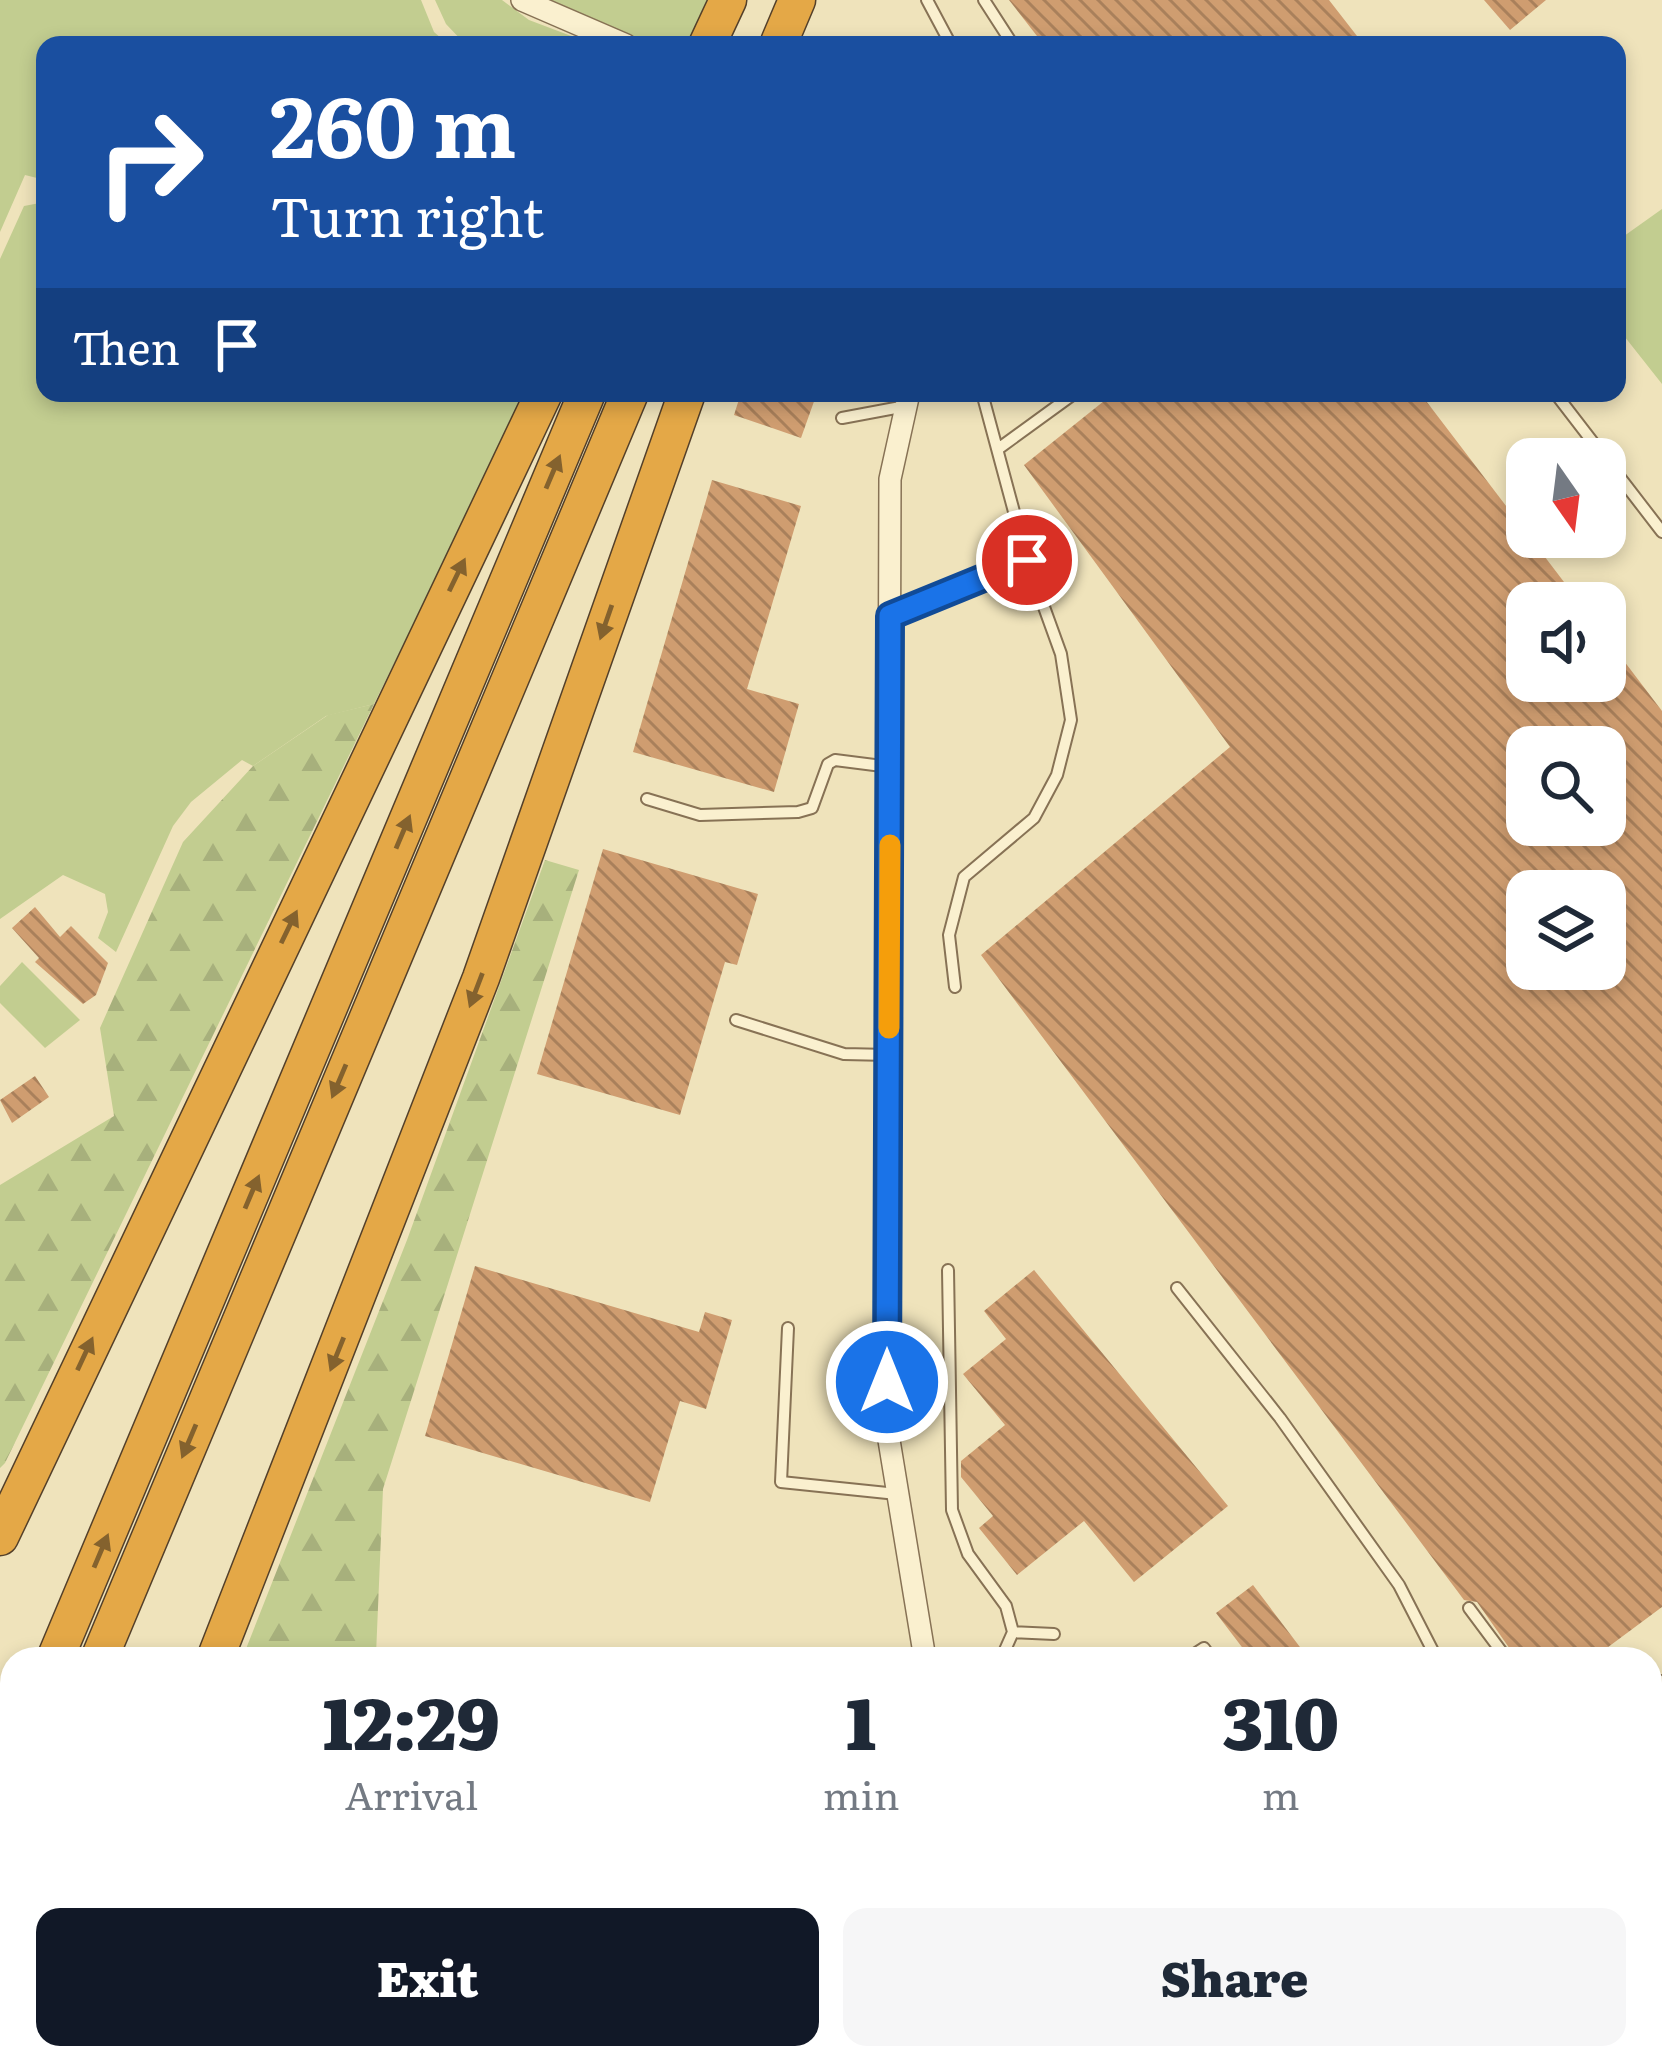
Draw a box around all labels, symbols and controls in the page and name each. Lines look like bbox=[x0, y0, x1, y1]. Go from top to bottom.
text: 260 m bbox=[270, 59, 516, 184]
icon: right bbox=[72, 84, 228, 240]
text: Turn right bbox=[270, 173, 544, 254]
text: Then bbox=[72, 312, 180, 379]
icon: arrive bbox=[204, 312, 270, 378]
north arrow bbox=[1506, 438, 1626, 558]
map controls bbox=[1506, 438, 1626, 990]
one-way arrow bbox=[544, 454, 563, 490]
pin bbox=[976, 509, 1078, 611]
icon: arrive bbox=[994, 527, 1060, 593]
one-way arrow bbox=[447, 557, 467, 592]
button: sound bbox=[1506, 582, 1626, 702]
one-way arrow bbox=[596, 604, 614, 640]
button: search bbox=[1506, 726, 1626, 846]
one-way arrow bbox=[394, 814, 413, 850]
button: layers bbox=[1506, 870, 1626, 990]
one-way arrow bbox=[279, 909, 299, 944]
one-way arrow bbox=[466, 972, 485, 1008]
one-way arrow bbox=[329, 1064, 349, 1099]
one-way arrow bbox=[243, 1173, 262, 1209]
position arrow bbox=[824, 1319, 950, 1445]
one-way arrow bbox=[75, 1336, 95, 1371]
one-way arrow bbox=[326, 1337, 345, 1373]
one-way arrow bbox=[179, 1423, 198, 1459]
one-way arrow bbox=[91, 1534, 111, 1569]
text: 12:29 bbox=[323, 1665, 500, 1772]
text: 1 bbox=[846, 1665, 876, 1772]
text: 310 bbox=[1222, 1665, 1339, 1772]
text: Arrival bbox=[345, 1764, 478, 1822]
text: min bbox=[823, 1764, 899, 1822]
text: m bbox=[1262, 1764, 1300, 1822]
button: Exit bbox=[36, 1908, 819, 2046]
button: Share bbox=[843, 1908, 1626, 2046]

